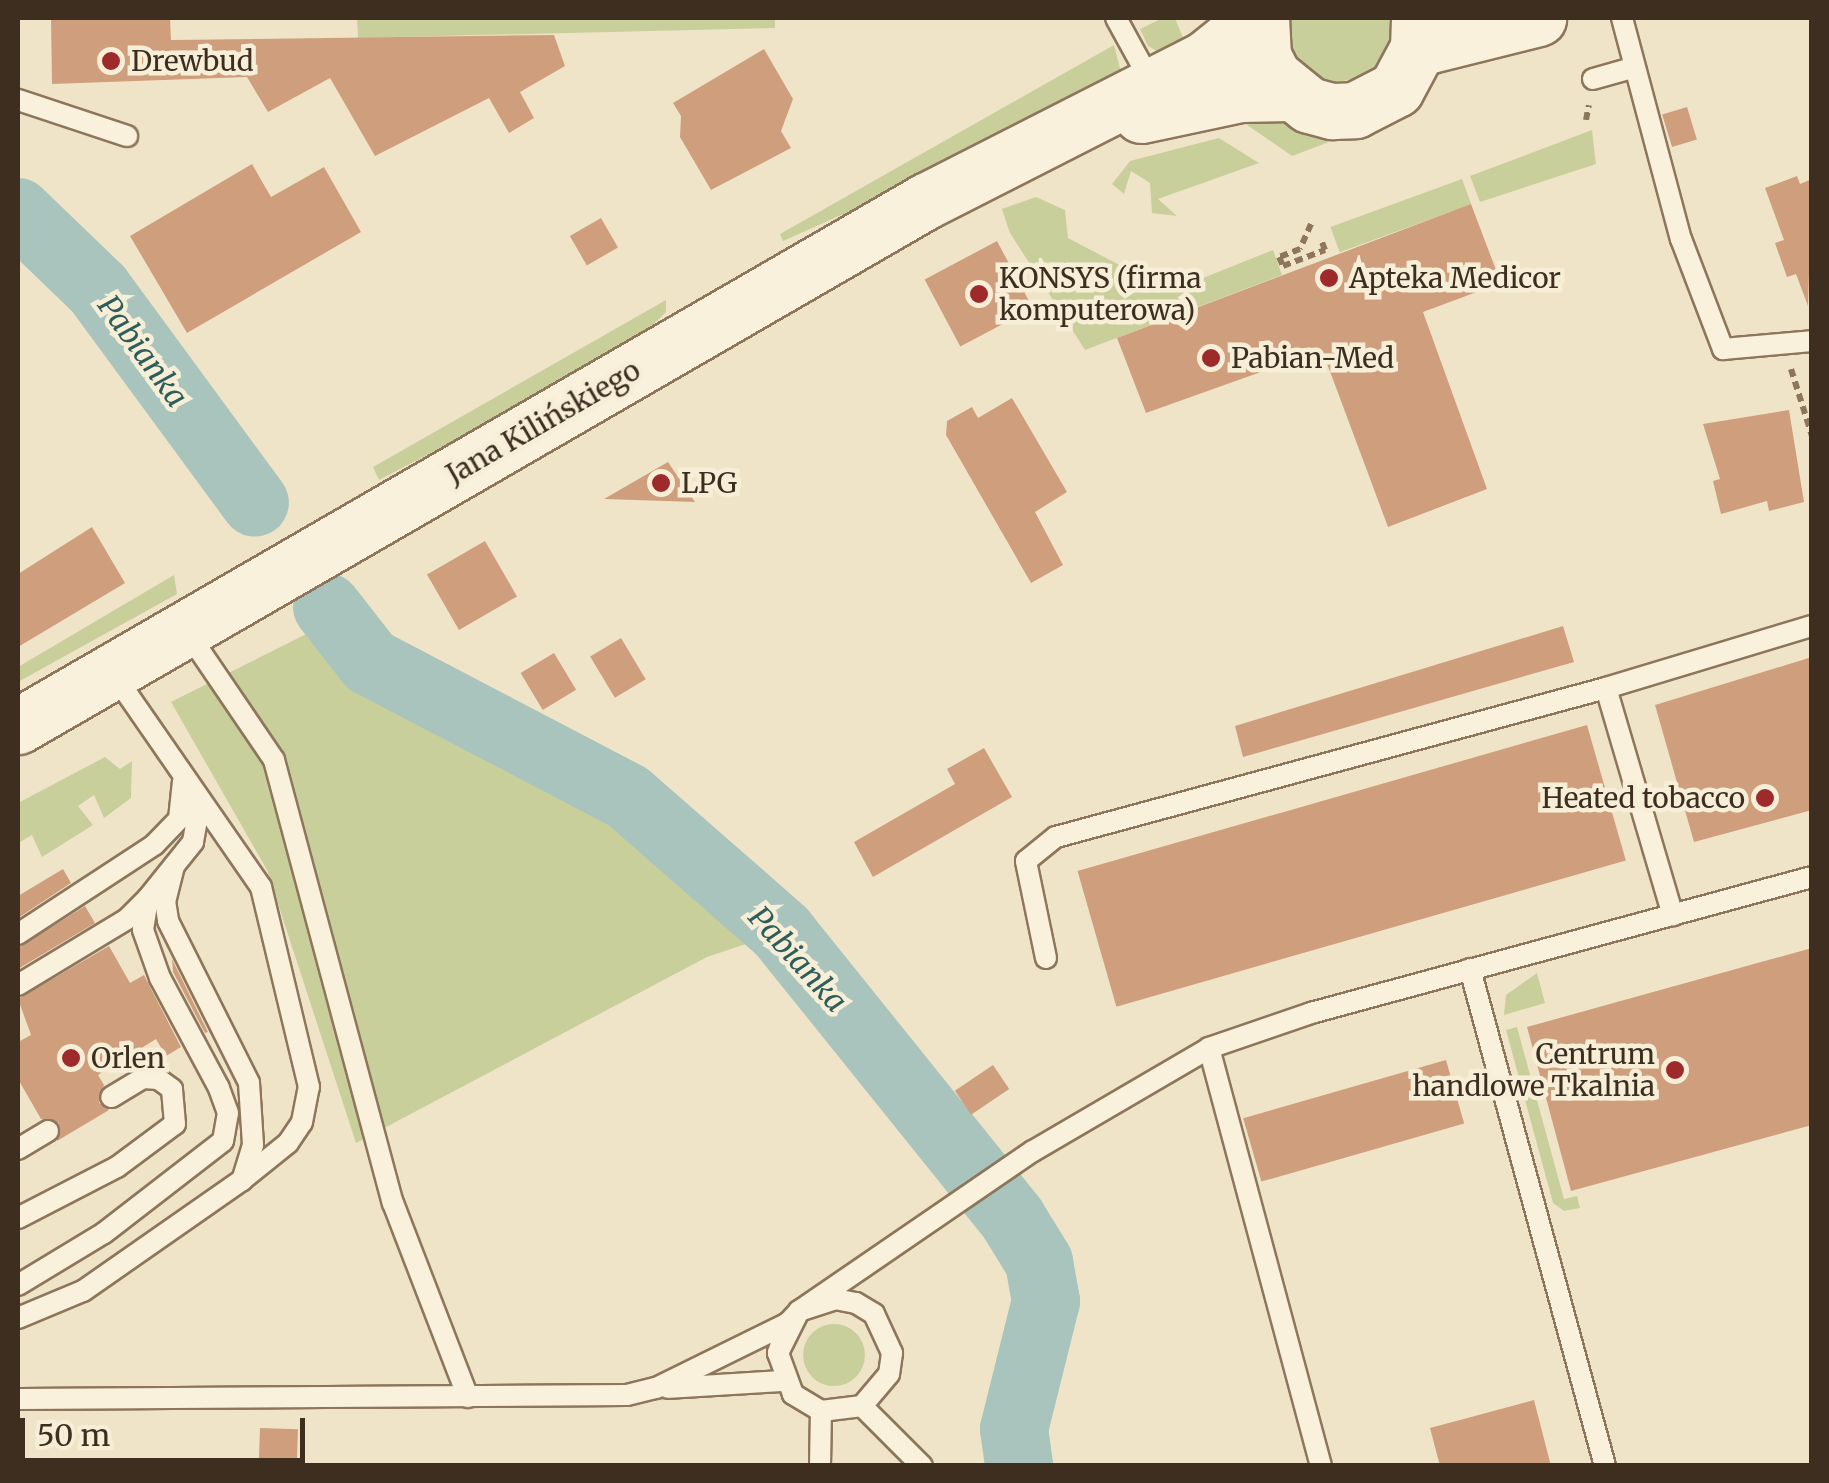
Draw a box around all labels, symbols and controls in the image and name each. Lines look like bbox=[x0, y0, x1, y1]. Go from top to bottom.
place label: Drewbud bbox=[131, 44, 254, 78]
marker: Drewbud bbox=[100, 50, 122, 72]
place label: KONSYS (firma komputerowa) bbox=[999, 261, 1202, 327]
place label: Apteka Medicor bbox=[1349, 261, 1561, 295]
marker: Apteka Medicor bbox=[1318, 267, 1340, 289]
marker: KONSYS (firma komputerowa) bbox=[968, 283, 990, 305]
water label: Pabianka bbox=[91, 288, 195, 414]
place label: Pabian-Med bbox=[1231, 341, 1394, 375]
marker: Pabian-Med bbox=[1200, 347, 1222, 369]
street label: Jana Kilińskiego bbox=[440, 353, 646, 491]
place label: LPG bbox=[681, 466, 737, 500]
marker: LPG bbox=[650, 472, 672, 494]
place label: Heated tobacco bbox=[1542, 781, 1745, 815]
marker: Heated tobacco bbox=[1754, 787, 1776, 809]
water label: Pabianka bbox=[741, 899, 855, 1019]
place label: Centrum handlowe Tkalnia bbox=[1412, 1037, 1655, 1103]
place label: Orlen bbox=[91, 1041, 165, 1075]
marker: Orlen bbox=[60, 1047, 82, 1069]
marker: Centrum handlowe Tkalnia bbox=[1664, 1059, 1686, 1081]
scale bar bbox=[25, 1398, 310, 1460]
text: 50 m bbox=[37, 1416, 110, 1454]

